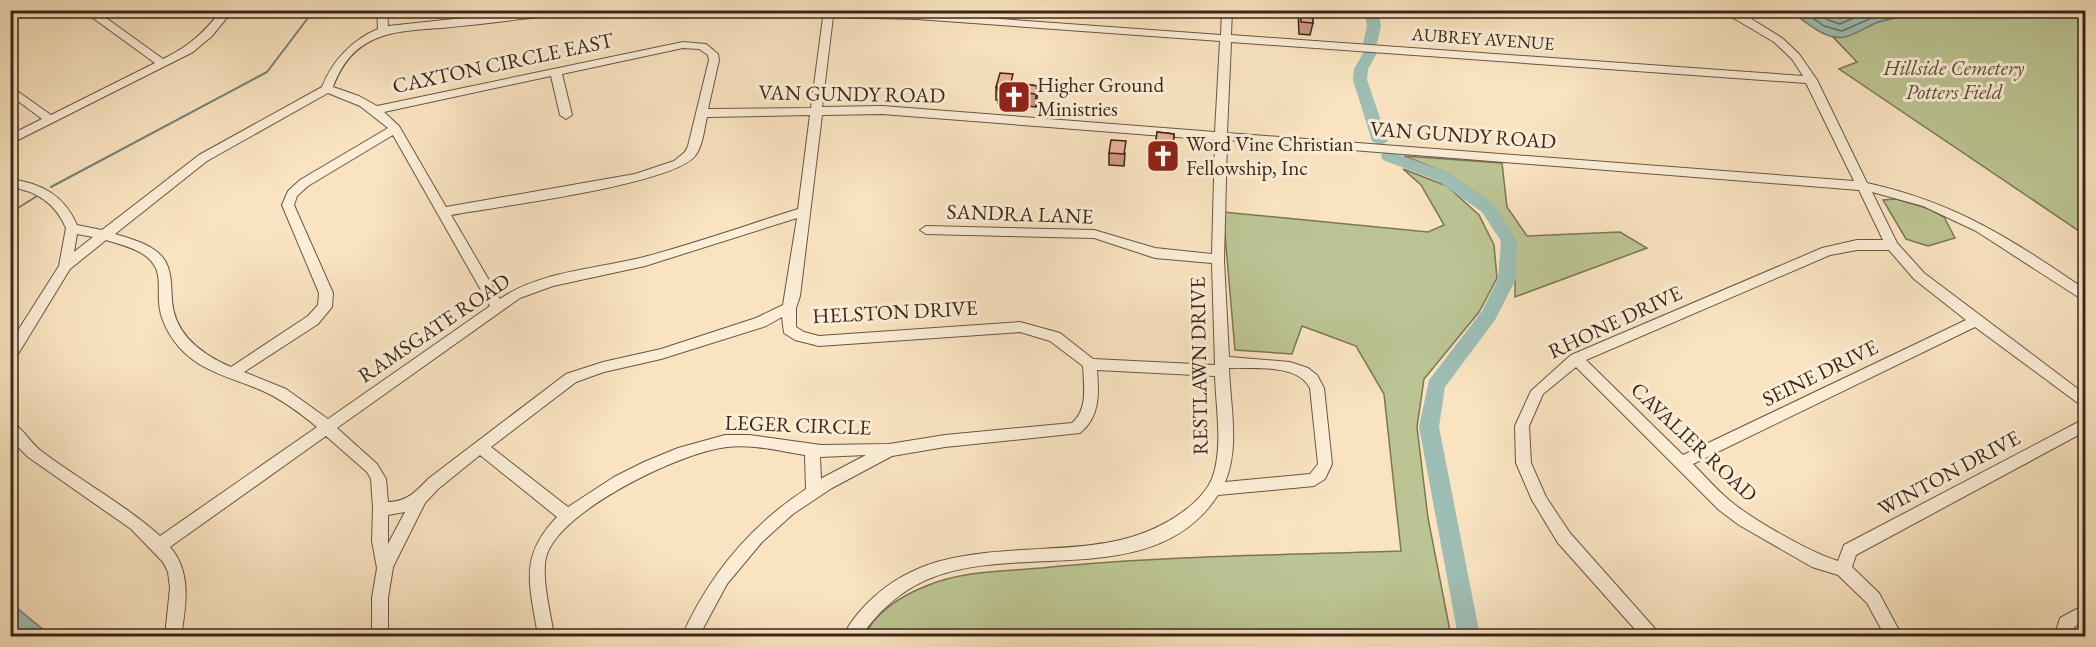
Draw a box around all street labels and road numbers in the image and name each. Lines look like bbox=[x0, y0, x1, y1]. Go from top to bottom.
street label: AUBREY AVENUE bbox=[1410, 22, 1555, 55]
street label: CAXTON CIRCLE EAST bbox=[390, 26, 617, 99]
street label: VAN GUNDY ROAD bbox=[758, 78, 946, 109]
street label: VAN GUNDY ROAD bbox=[1369, 115, 1557, 154]
street label: SANDRA LANE bbox=[946, 197, 1094, 230]
street label: RAMSGATE ROAD bbox=[352, 267, 515, 388]
street label: RESTLAWN DRIVE bbox=[1183, 276, 1214, 455]
street label: RHONE DRIVE bbox=[1544, 279, 1686, 364]
street label: HELSTON DRIVE bbox=[812, 294, 978, 329]
street label: SEINE DRIVE bbox=[1758, 333, 1882, 412]
street label: CAVALIER ROAD bbox=[1625, 376, 1763, 507]
street label: LEGER CIRCLE bbox=[724, 408, 872, 441]
street label: WINTON DRIVE bbox=[1873, 424, 2025, 521]

